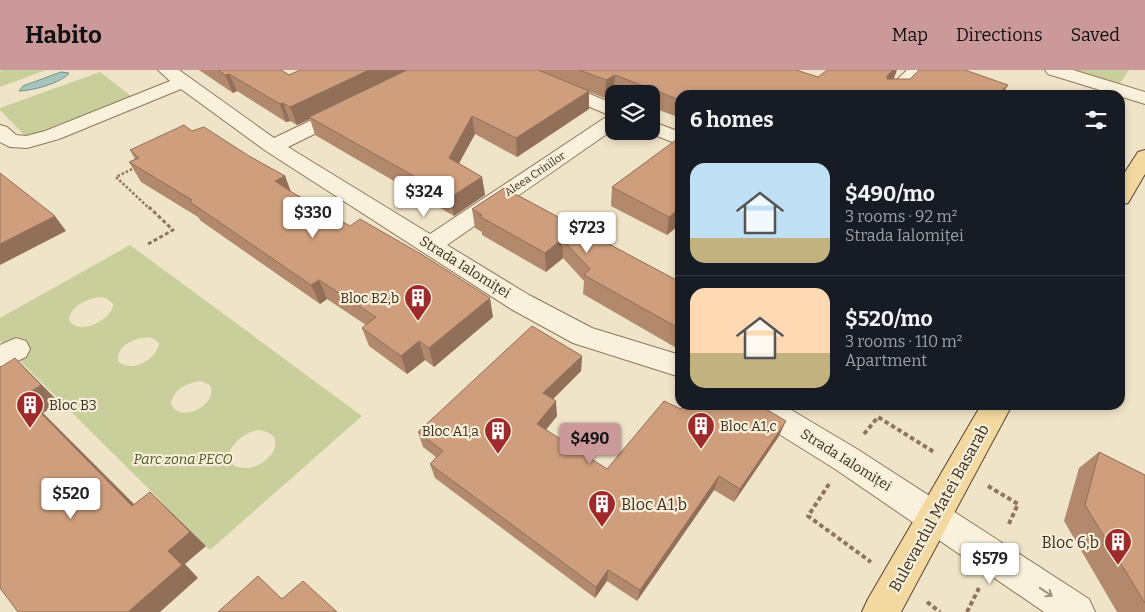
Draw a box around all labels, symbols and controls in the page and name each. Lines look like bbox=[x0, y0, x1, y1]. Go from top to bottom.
text: Habito bbox=[25, 21, 102, 49]
text: Map bbox=[892, 24, 928, 46]
text: Directions bbox=[956, 24, 1043, 46]
text: Saved bbox=[1071, 24, 1120, 46]
map controls bbox=[605, 85, 660, 140]
button: layers bbox=[605, 85, 660, 140]
icon: filters bbox=[1082, 106, 1110, 134]
text: 6 homes bbox=[690, 107, 774, 133]
street label: Aleea Crinilor bbox=[502, 149, 568, 199]
pin: $324 bbox=[394, 176, 454, 218]
text: $490/mo bbox=[845, 181, 935, 207]
text: $324 bbox=[405, 182, 443, 201]
icon: home bbox=[730, 183, 790, 243]
pin: $330 bbox=[283, 196, 343, 239]
text: $330 bbox=[294, 203, 332, 222]
text: 3 rooms · 92 m² bbox=[845, 207, 957, 226]
pin: $723 bbox=[557, 212, 617, 254]
text: $723 bbox=[569, 218, 605, 237]
text: Strada Ialomiței bbox=[845, 226, 964, 245]
street label: Strada Ialomiței bbox=[416, 232, 514, 303]
building icon: Bloc B2,b bbox=[403, 283, 433, 322]
place label: Bloc B2,b bbox=[340, 290, 399, 307]
text: $520/mo bbox=[845, 306, 933, 332]
icon: home bbox=[730, 308, 790, 368]
text: 3 rooms · 110 m² bbox=[845, 332, 963, 351]
text: Apartment bbox=[845, 351, 927, 370]
building icon: Bloc B3 bbox=[15, 390, 45, 429]
place label: Bloc B3 bbox=[49, 397, 97, 414]
building icon: Bloc A1,c bbox=[686, 411, 716, 450]
building icon: Bloc A1,a bbox=[483, 416, 513, 455]
place label: Bloc A1,c bbox=[720, 418, 777, 435]
street label: Bulevardul Matei Basarab bbox=[885, 421, 993, 595]
pin: $490 bbox=[560, 422, 620, 465]
place label: Bloc A1,a bbox=[422, 423, 479, 440]
street label: Strada Ialomiței bbox=[797, 425, 895, 496]
text: $490 bbox=[570, 429, 610, 448]
park label: Parc zona PECO bbox=[133, 451, 233, 468]
pin: $520 bbox=[41, 478, 101, 520]
text: $520 bbox=[52, 484, 90, 503]
building icon: Bloc A1,b bbox=[587, 489, 617, 528]
place label: Bloc A1,b bbox=[621, 495, 687, 514]
building icon: Bloc 6,b bbox=[1103, 527, 1133, 566]
place label: Bloc 6,b bbox=[1041, 533, 1099, 552]
pin: $579 bbox=[960, 542, 1020, 585]
text: $579 bbox=[972, 549, 1008, 568]
one-way arrow bbox=[1039, 587, 1053, 597]

